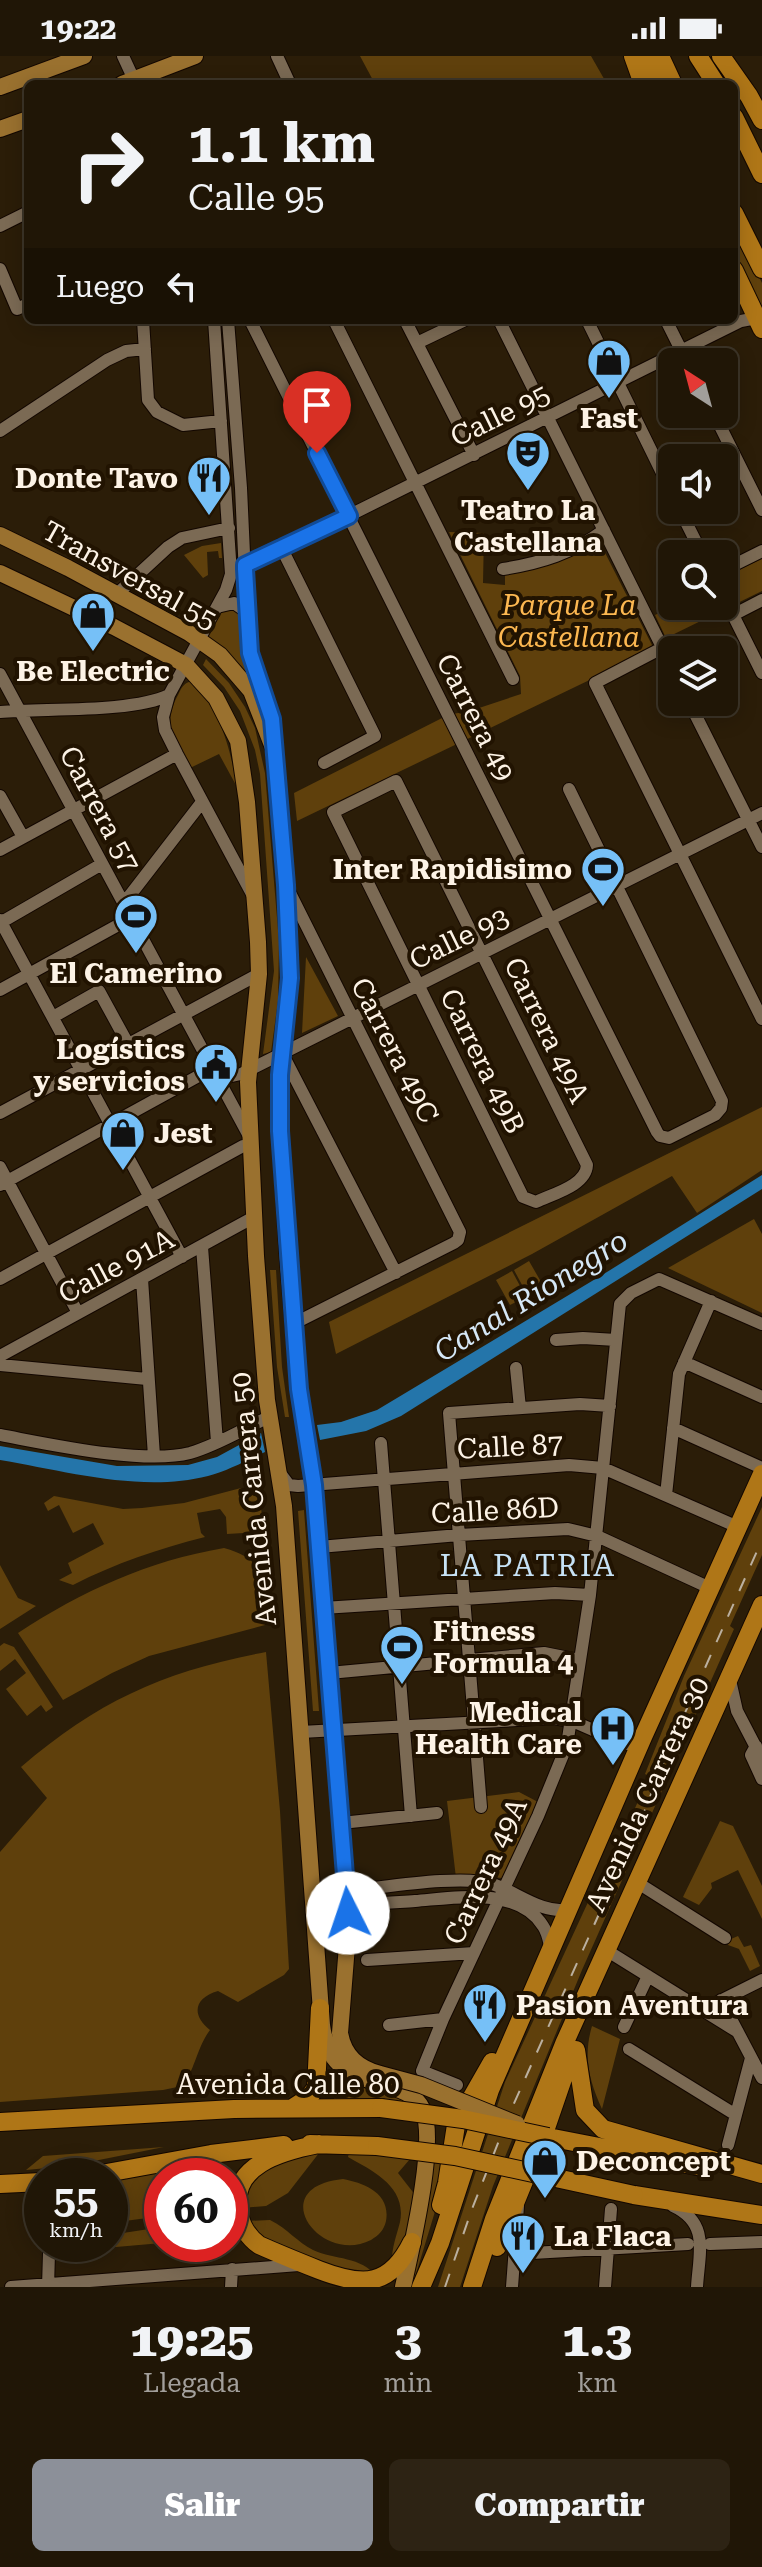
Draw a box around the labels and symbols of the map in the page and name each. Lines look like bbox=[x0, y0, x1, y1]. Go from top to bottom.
shop icon: Fast bbox=[585, 337, 633, 400]
north arrow bbox=[658, 348, 738, 428]
pin bbox=[283, 371, 351, 453]
street label: Calle 95 bbox=[445, 377, 555, 454]
place label: Fast bbox=[580, 402, 638, 435]
theatre icon: Teatro La Castellana bbox=[504, 429, 552, 492]
restaurant icon: Donte Tavo bbox=[185, 454, 233, 517]
place label: Donte Tavo bbox=[15, 462, 178, 495]
place label: Teatro La Castellana bbox=[454, 494, 603, 559]
street label: Transversal 55 bbox=[37, 514, 223, 637]
park label: Parque La Castellana bbox=[498, 589, 640, 654]
shop icon: Be Electric bbox=[69, 590, 117, 653]
street label: Carrera 49 bbox=[429, 648, 522, 786]
place label: Be Electric bbox=[16, 655, 170, 688]
street label: Carrera 57 bbox=[53, 740, 147, 878]
sports icon: Inter Rapidisimo bbox=[579, 845, 627, 908]
place label: Inter Rapidisimo bbox=[333, 853, 572, 886]
sports icon: El Camerino bbox=[112, 892, 160, 955]
street label: Calle 93 bbox=[404, 900, 514, 977]
street label: Carrera 49A bbox=[497, 952, 596, 1109]
place label: El Camerino bbox=[49, 957, 223, 990]
street label: Carrera 49C bbox=[344, 972, 445, 1128]
street label: Carrera 49B bbox=[433, 983, 532, 1139]
place label: Logístics y servicios bbox=[33, 1033, 185, 1098]
public building icon: Logístics y servicios bbox=[192, 1041, 240, 1104]
shop icon: Jest bbox=[99, 1109, 147, 1172]
place label: Jest bbox=[154, 1117, 213, 1150]
street label: Calle 91A bbox=[53, 1222, 180, 1311]
water label: Canal Rionegro bbox=[428, 1222, 634, 1369]
street label: Avenida Carrera 50 bbox=[224, 1370, 283, 1628]
street label: Calle 87 bbox=[456, 1427, 564, 1466]
street label: Calle 86D bbox=[430, 1491, 560, 1530]
district label: LA PATRIA bbox=[440, 1548, 616, 1583]
place label: Fitness Formula 4 bbox=[433, 1615, 574, 1680]
sports icon: Fitness Formula 4 bbox=[378, 1623, 426, 1686]
street label: Avenida Carrera 30 bbox=[579, 1672, 716, 1917]
place label: Medical Health Care bbox=[415, 1696, 582, 1761]
hospital icon: Medical Health Care bbox=[589, 1704, 637, 1767]
street label: Carrera 49A bbox=[437, 1792, 534, 1950]
position arrow bbox=[306, 1871, 390, 1955]
restaurant icon: Pasion Aventura bbox=[461, 1981, 509, 2044]
place label: Pasion Aventura bbox=[516, 1989, 749, 2022]
street label: Avenida Calle 80 bbox=[176, 2068, 400, 2101]
shop icon: Deconcept bbox=[521, 2137, 569, 2200]
place label: Deconcept bbox=[576, 2145, 731, 2178]
speed limit sign: 60 bbox=[144, 2158, 248, 2262]
restaurant icon: La Flaca bbox=[499, 2212, 547, 2275]
place label: La Flaca bbox=[554, 2220, 672, 2253]

